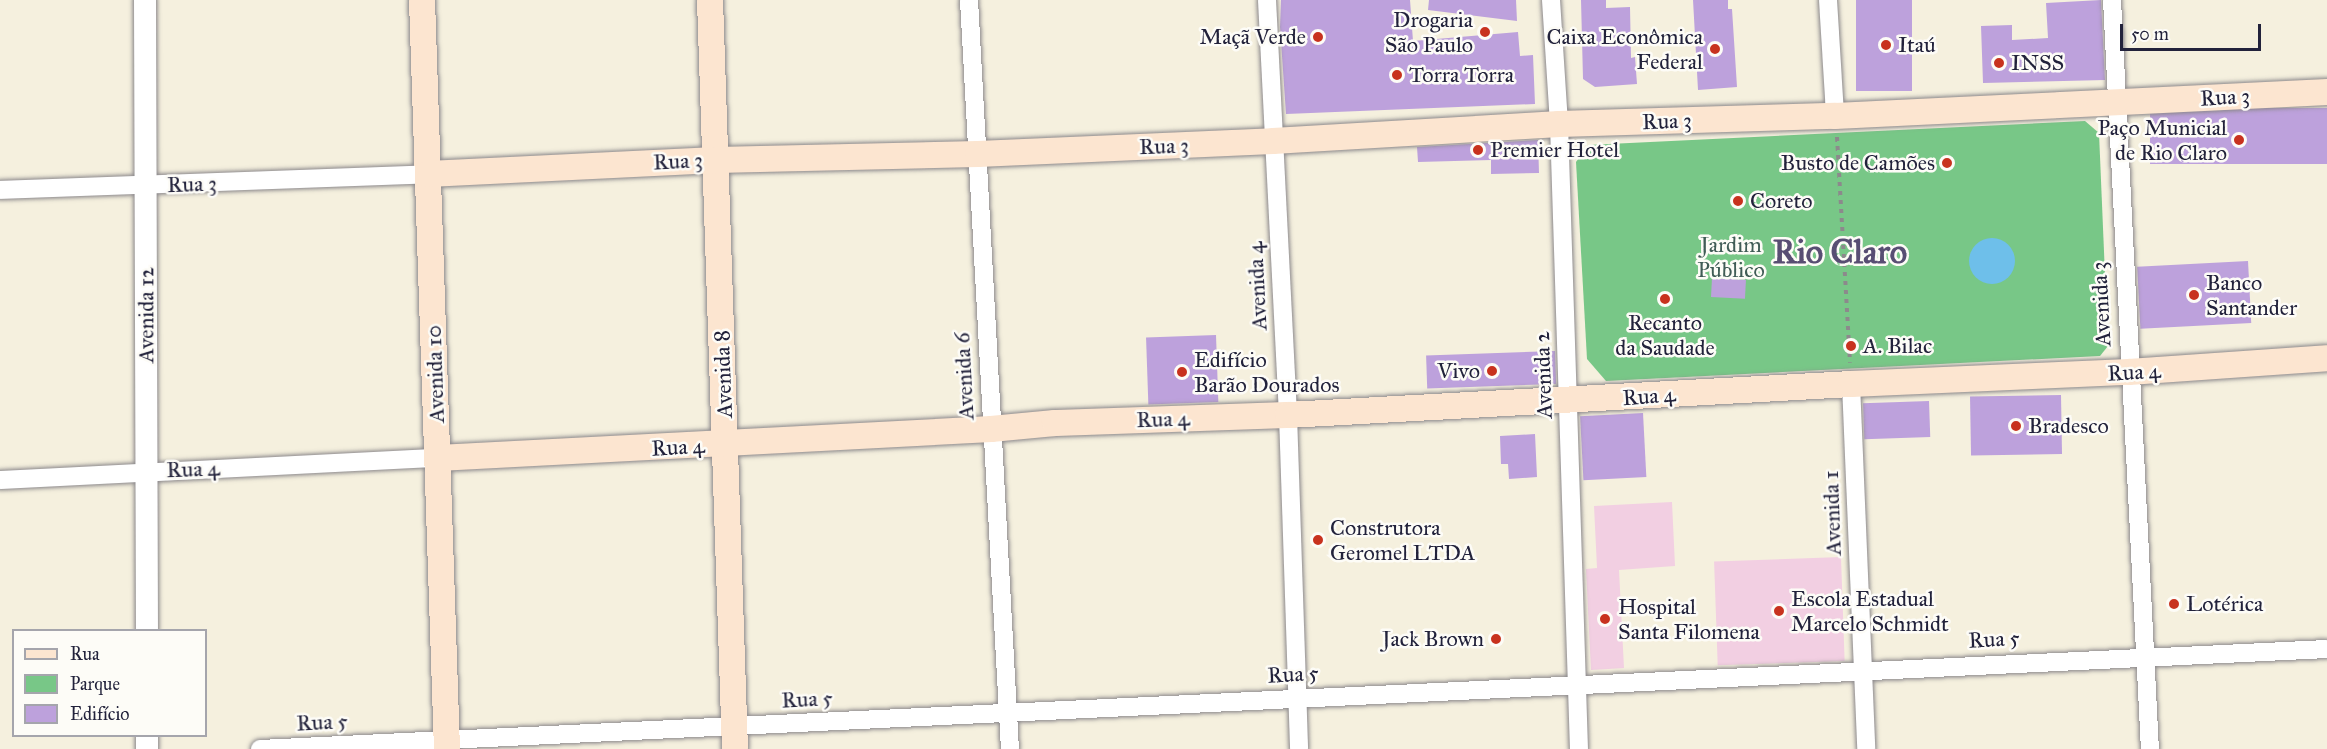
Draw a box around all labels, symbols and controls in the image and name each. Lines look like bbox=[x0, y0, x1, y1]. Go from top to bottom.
place label: Drogaria São Paulo bbox=[1385, 6, 1473, 57]
scale bar bbox=[2123, 12, 2264, 50]
place label: Caixa Econômica Federal bbox=[1546, 23, 1703, 74]
text: 50 m bbox=[2131, 23, 2169, 45]
place label: Maçã Verde bbox=[1199, 24, 1306, 50]
marker: Drogaria São Paulo bbox=[1478, 25, 1492, 39]
marker: Maçã Verde bbox=[1311, 30, 1325, 44]
place label: Itaú bbox=[1898, 32, 1936, 58]
marker: Itaú bbox=[1879, 38, 1893, 52]
marker: Caixa Econômica Federal bbox=[1708, 42, 1722, 56]
place label: INSS bbox=[2011, 50, 2064, 76]
marker: INSS bbox=[1992, 56, 2006, 70]
place label: Torra Torra bbox=[1409, 62, 1514, 88]
marker: Torra Torra bbox=[1390, 68, 1404, 82]
street label: Rua 3 bbox=[2199, 83, 2251, 111]
street label: Rua 3 bbox=[1642, 107, 1692, 135]
place label: Paço Municial de Rio Claro bbox=[2098, 114, 2227, 166]
street label: Rua 3 bbox=[1139, 132, 1189, 160]
marker: Paço Municial de Rio Claro bbox=[2232, 133, 2246, 147]
place label: Premier Hotel bbox=[1490, 137, 1619, 163]
marker: Premier Hotel bbox=[1471, 143, 1485, 157]
street label: Rua 3 bbox=[652, 147, 704, 175]
place label: Busto de Camões bbox=[1781, 150, 1935, 176]
marker: Busto de Camões bbox=[1940, 156, 1954, 170]
street label: Rua 3 bbox=[167, 170, 217, 198]
place label: Coreto bbox=[1750, 188, 1812, 214]
marker: Coreto bbox=[1731, 194, 1745, 208]
park label: Jardim Público bbox=[1697, 231, 1765, 282]
district label: Rio Claro bbox=[1773, 232, 1907, 272]
street label: Avenida 4 bbox=[1242, 241, 1272, 331]
street label: Avenida 3 bbox=[2086, 261, 2116, 347]
street label: Avenida 12 bbox=[133, 267, 159, 363]
place label: Banco Santander bbox=[2206, 269, 2297, 320]
marker: Banco Santander bbox=[2187, 288, 2201, 302]
marker: Recanto da Saudade bbox=[1658, 292, 1672, 306]
place label: Recanto da Saudade bbox=[1615, 309, 1715, 360]
street label: Avenida 10 bbox=[420, 325, 450, 423]
street label: Avenida 8 bbox=[708, 330, 738, 418]
street label: Avenida 2 bbox=[1528, 331, 1558, 419]
street label: Avenida 6 bbox=[949, 332, 979, 420]
place label: A. Bilac bbox=[1863, 333, 1932, 359]
marker: A. Bilac bbox=[1844, 339, 1858, 353]
place label: Edifício Barão Dourados bbox=[1194, 346, 1340, 398]
street label: Rua 4 bbox=[2107, 357, 2161, 387]
place label: Vivo bbox=[1437, 358, 1480, 384]
marker: Vivo bbox=[1485, 364, 1499, 378]
marker: Edifício Barão Dourados bbox=[1175, 365, 1189, 379]
street label: Rua 4 bbox=[1621, 381, 1677, 411]
street label: Rua 4 bbox=[1136, 405, 1190, 433]
place label: Bradesco bbox=[2028, 413, 2109, 439]
marker: Bradesco bbox=[2009, 419, 2023, 433]
street label: Rua 4 bbox=[651, 432, 705, 462]
street label: Rua 4 bbox=[166, 455, 220, 483]
street label: Avenida 1 bbox=[1817, 470, 1847, 556]
place label: Construtora Geromel LTDA bbox=[1330, 514, 1475, 566]
marker: Construtora Geromel LTDA bbox=[1311, 533, 1325, 547]
place label: Escola Estadual Marcelo Schmidt bbox=[1791, 585, 1949, 636]
place label: Lotérica bbox=[2186, 591, 2263, 617]
place label: Hospital Santa Filomena bbox=[1618, 593, 1760, 644]
marker: Lotérica bbox=[2167, 597, 2181, 611]
marker: Escola Estadual Marcelo Schmidt bbox=[1772, 604, 1786, 618]
marker: Hospital Santa Filomena bbox=[1596, 610, 1614, 628]
street label: Rua 5 bbox=[1968, 624, 2020, 654]
place label: Jack Brown bbox=[1382, 626, 1484, 652]
legend bbox=[12, 629, 207, 737]
marker: Jack Brown bbox=[1489, 632, 1503, 646]
text: Rua bbox=[70, 643, 100, 665]
street label: Rua 5 bbox=[1267, 659, 1319, 689]
text: Parque bbox=[70, 673, 120, 695]
street label: Rua 5 bbox=[781, 684, 833, 714]
text: Edifício bbox=[70, 703, 129, 725]
street label: Rua 5 bbox=[296, 707, 348, 737]

